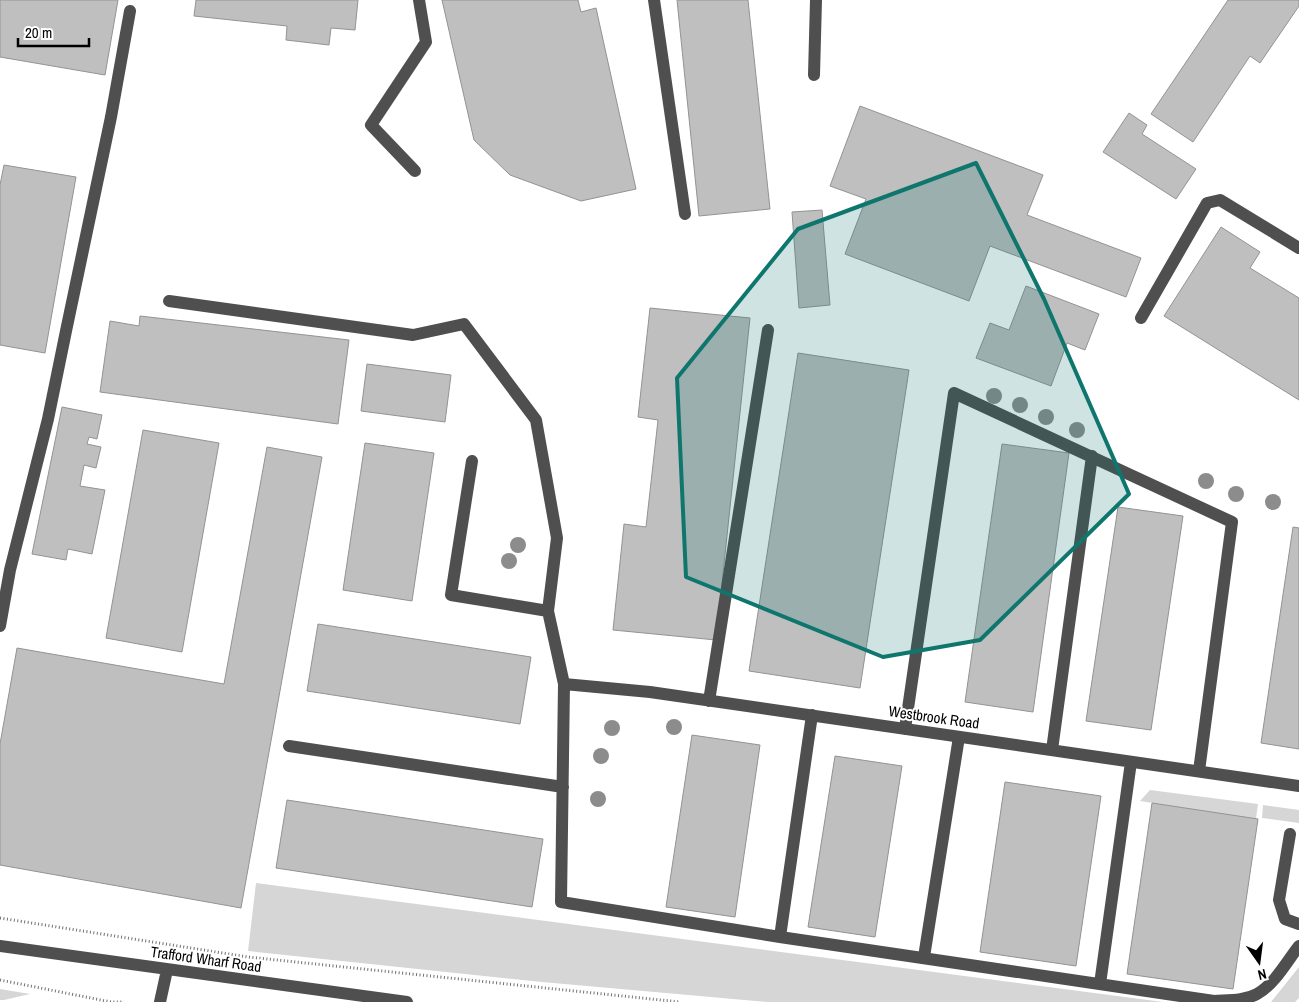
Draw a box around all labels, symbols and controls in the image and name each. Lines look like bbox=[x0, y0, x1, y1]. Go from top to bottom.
scale bar bbox=[18, 15, 89, 47]
text: 20 m bbox=[25, 22, 52, 43]
street label: Westbrook Road bbox=[887, 700, 981, 734]
north arrow bbox=[1234, 937, 1284, 987]
street label: Trafford Wharf Road bbox=[149, 941, 263, 977]
text: N bbox=[1256, 965, 1268, 984]

